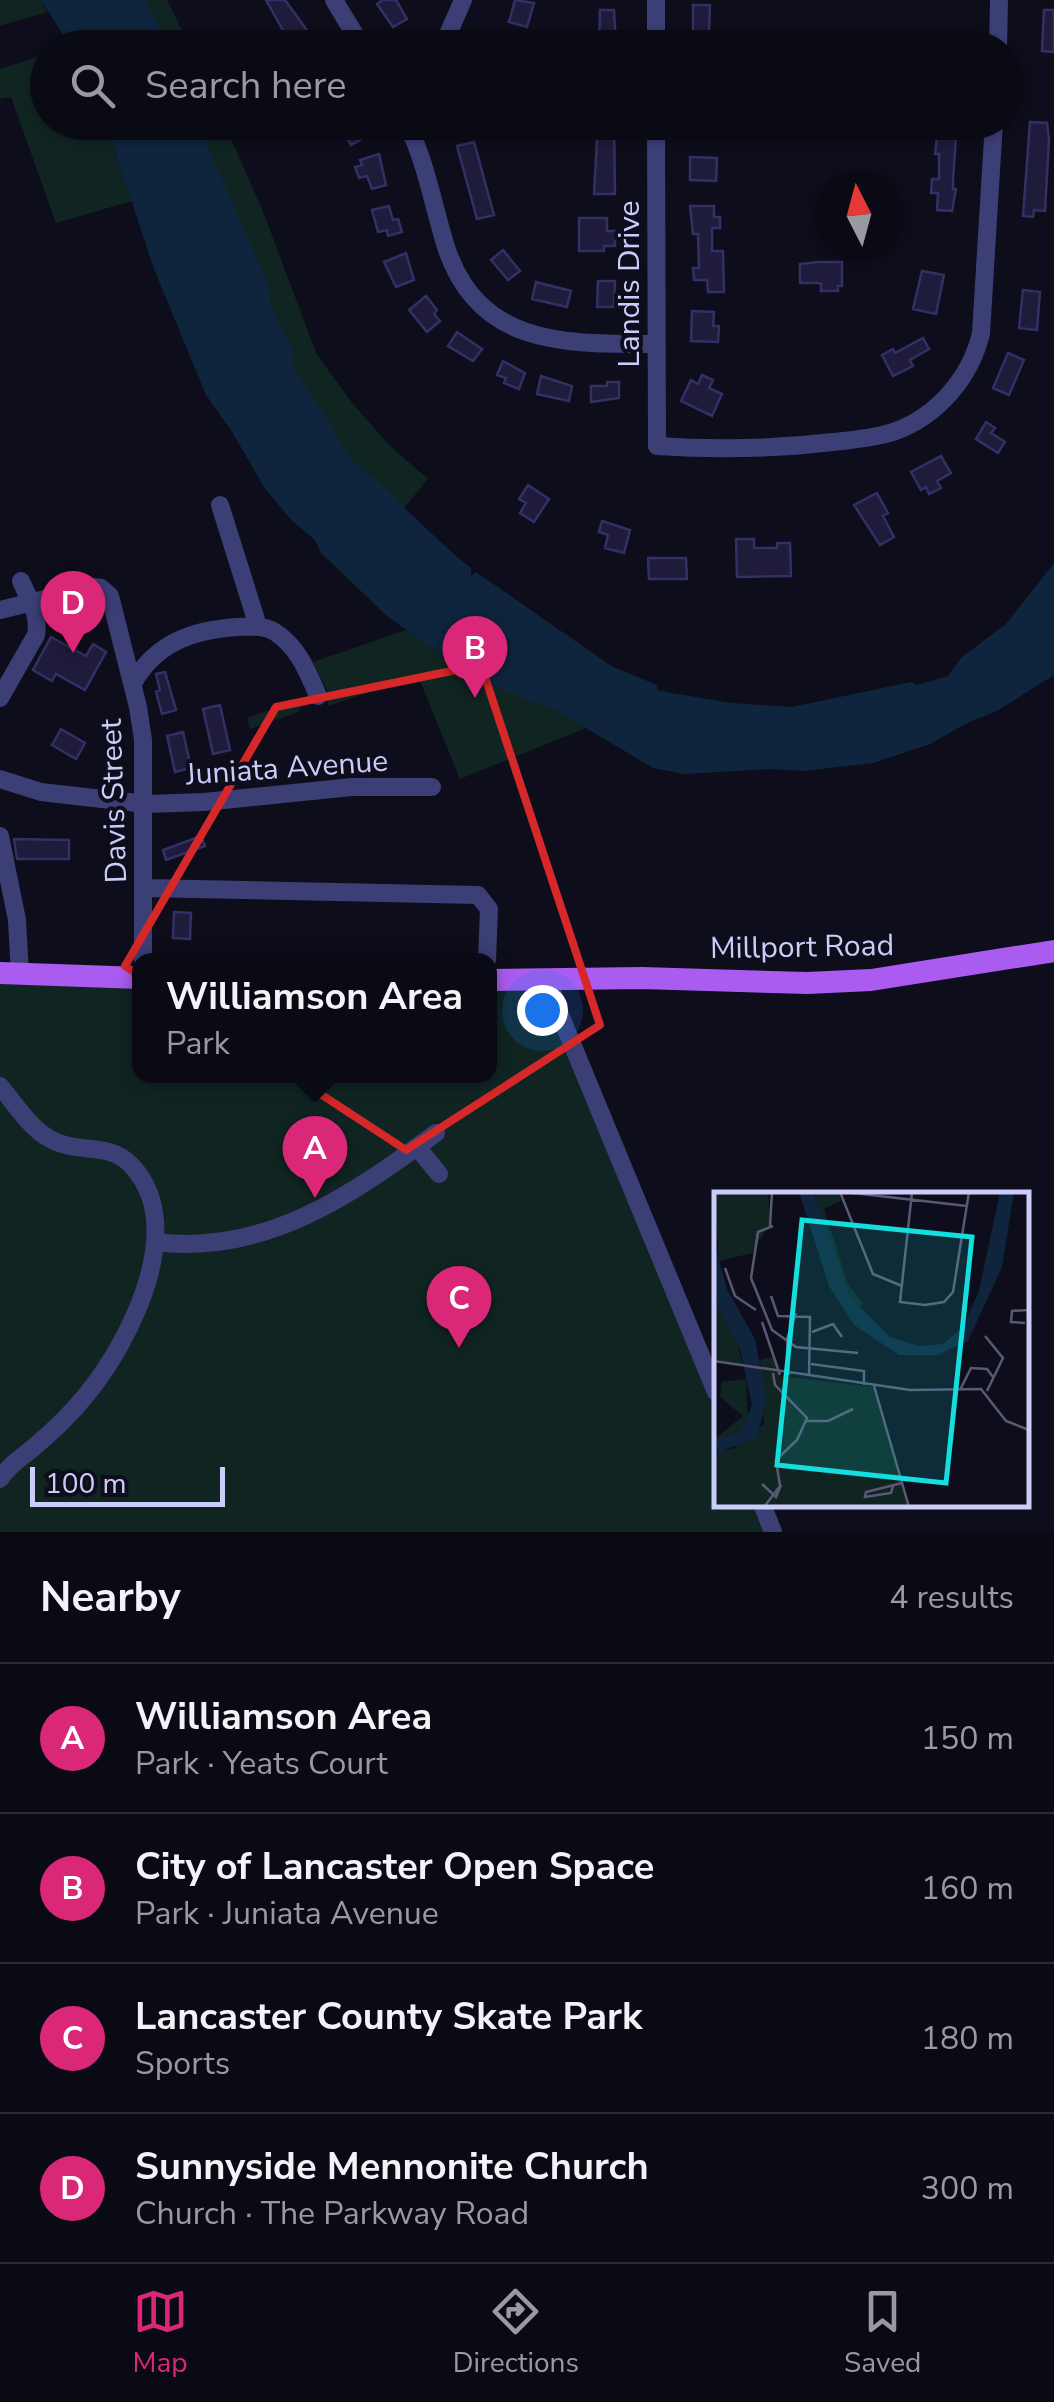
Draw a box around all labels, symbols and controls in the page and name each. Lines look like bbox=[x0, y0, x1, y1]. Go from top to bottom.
search box bbox=[30, 30, 1024, 140]
icon: search bbox=[65, 58, 120, 113]
text: Search here bbox=[145, 60, 346, 111]
north arrow bbox=[814, 170, 904, 260]
street label: Landis Drive bbox=[609, 201, 650, 367]
pin: D bbox=[40, 570, 106, 653]
pin: B bbox=[442, 616, 508, 698]
street label: Davis Street bbox=[91, 718, 137, 884]
street label: Juniata Avenue bbox=[183, 740, 390, 796]
street label: Millport Road bbox=[710, 925, 894, 969]
popup bbox=[132, 953, 497, 1083]
text: Williamson Area bbox=[166, 971, 463, 1022]
your location bbox=[517, 985, 568, 1036]
text: Park bbox=[166, 1022, 230, 1065]
pin: A bbox=[282, 1116, 348, 1198]
inset map bbox=[714, 1192, 1029, 1507]
pin: C bbox=[426, 1266, 492, 1348]
scale bar bbox=[30, 1462, 225, 1506]
text: 100 m bbox=[45, 1465, 127, 1503]
text: Nearby bbox=[40, 1569, 181, 1626]
text: 4 results bbox=[889, 1576, 1014, 1619]
text: Williamson Area bbox=[135, 1691, 432, 1742]
text: A bbox=[61, 1717, 84, 1760]
text: 150 m bbox=[921, 1717, 1014, 1760]
text: Park · Yeats Court bbox=[135, 1742, 388, 1785]
text: City of Lancaster Open Space bbox=[135, 1841, 654, 1892]
text: B bbox=[61, 1867, 84, 1910]
text: 160 m bbox=[921, 1867, 1014, 1910]
text: Park · Juniata Avenue bbox=[135, 1892, 439, 1935]
text: Lancaster County Skate Park bbox=[135, 1991, 642, 2042]
text: C bbox=[62, 2017, 83, 2060]
text: 180 m bbox=[921, 2017, 1014, 2060]
text: Sports bbox=[135, 2042, 230, 2085]
text: Sunnyside Mennonite Church bbox=[135, 2141, 649, 2192]
text: D bbox=[60, 2167, 85, 2210]
text: 300 m bbox=[921, 2167, 1014, 2210]
text: Church · The Parkway Road bbox=[135, 2192, 529, 2235]
tab: Map bbox=[133, 2284, 188, 2382]
tab: Directions bbox=[453, 2284, 579, 2382]
tab: Saved bbox=[844, 2284, 921, 2382]

